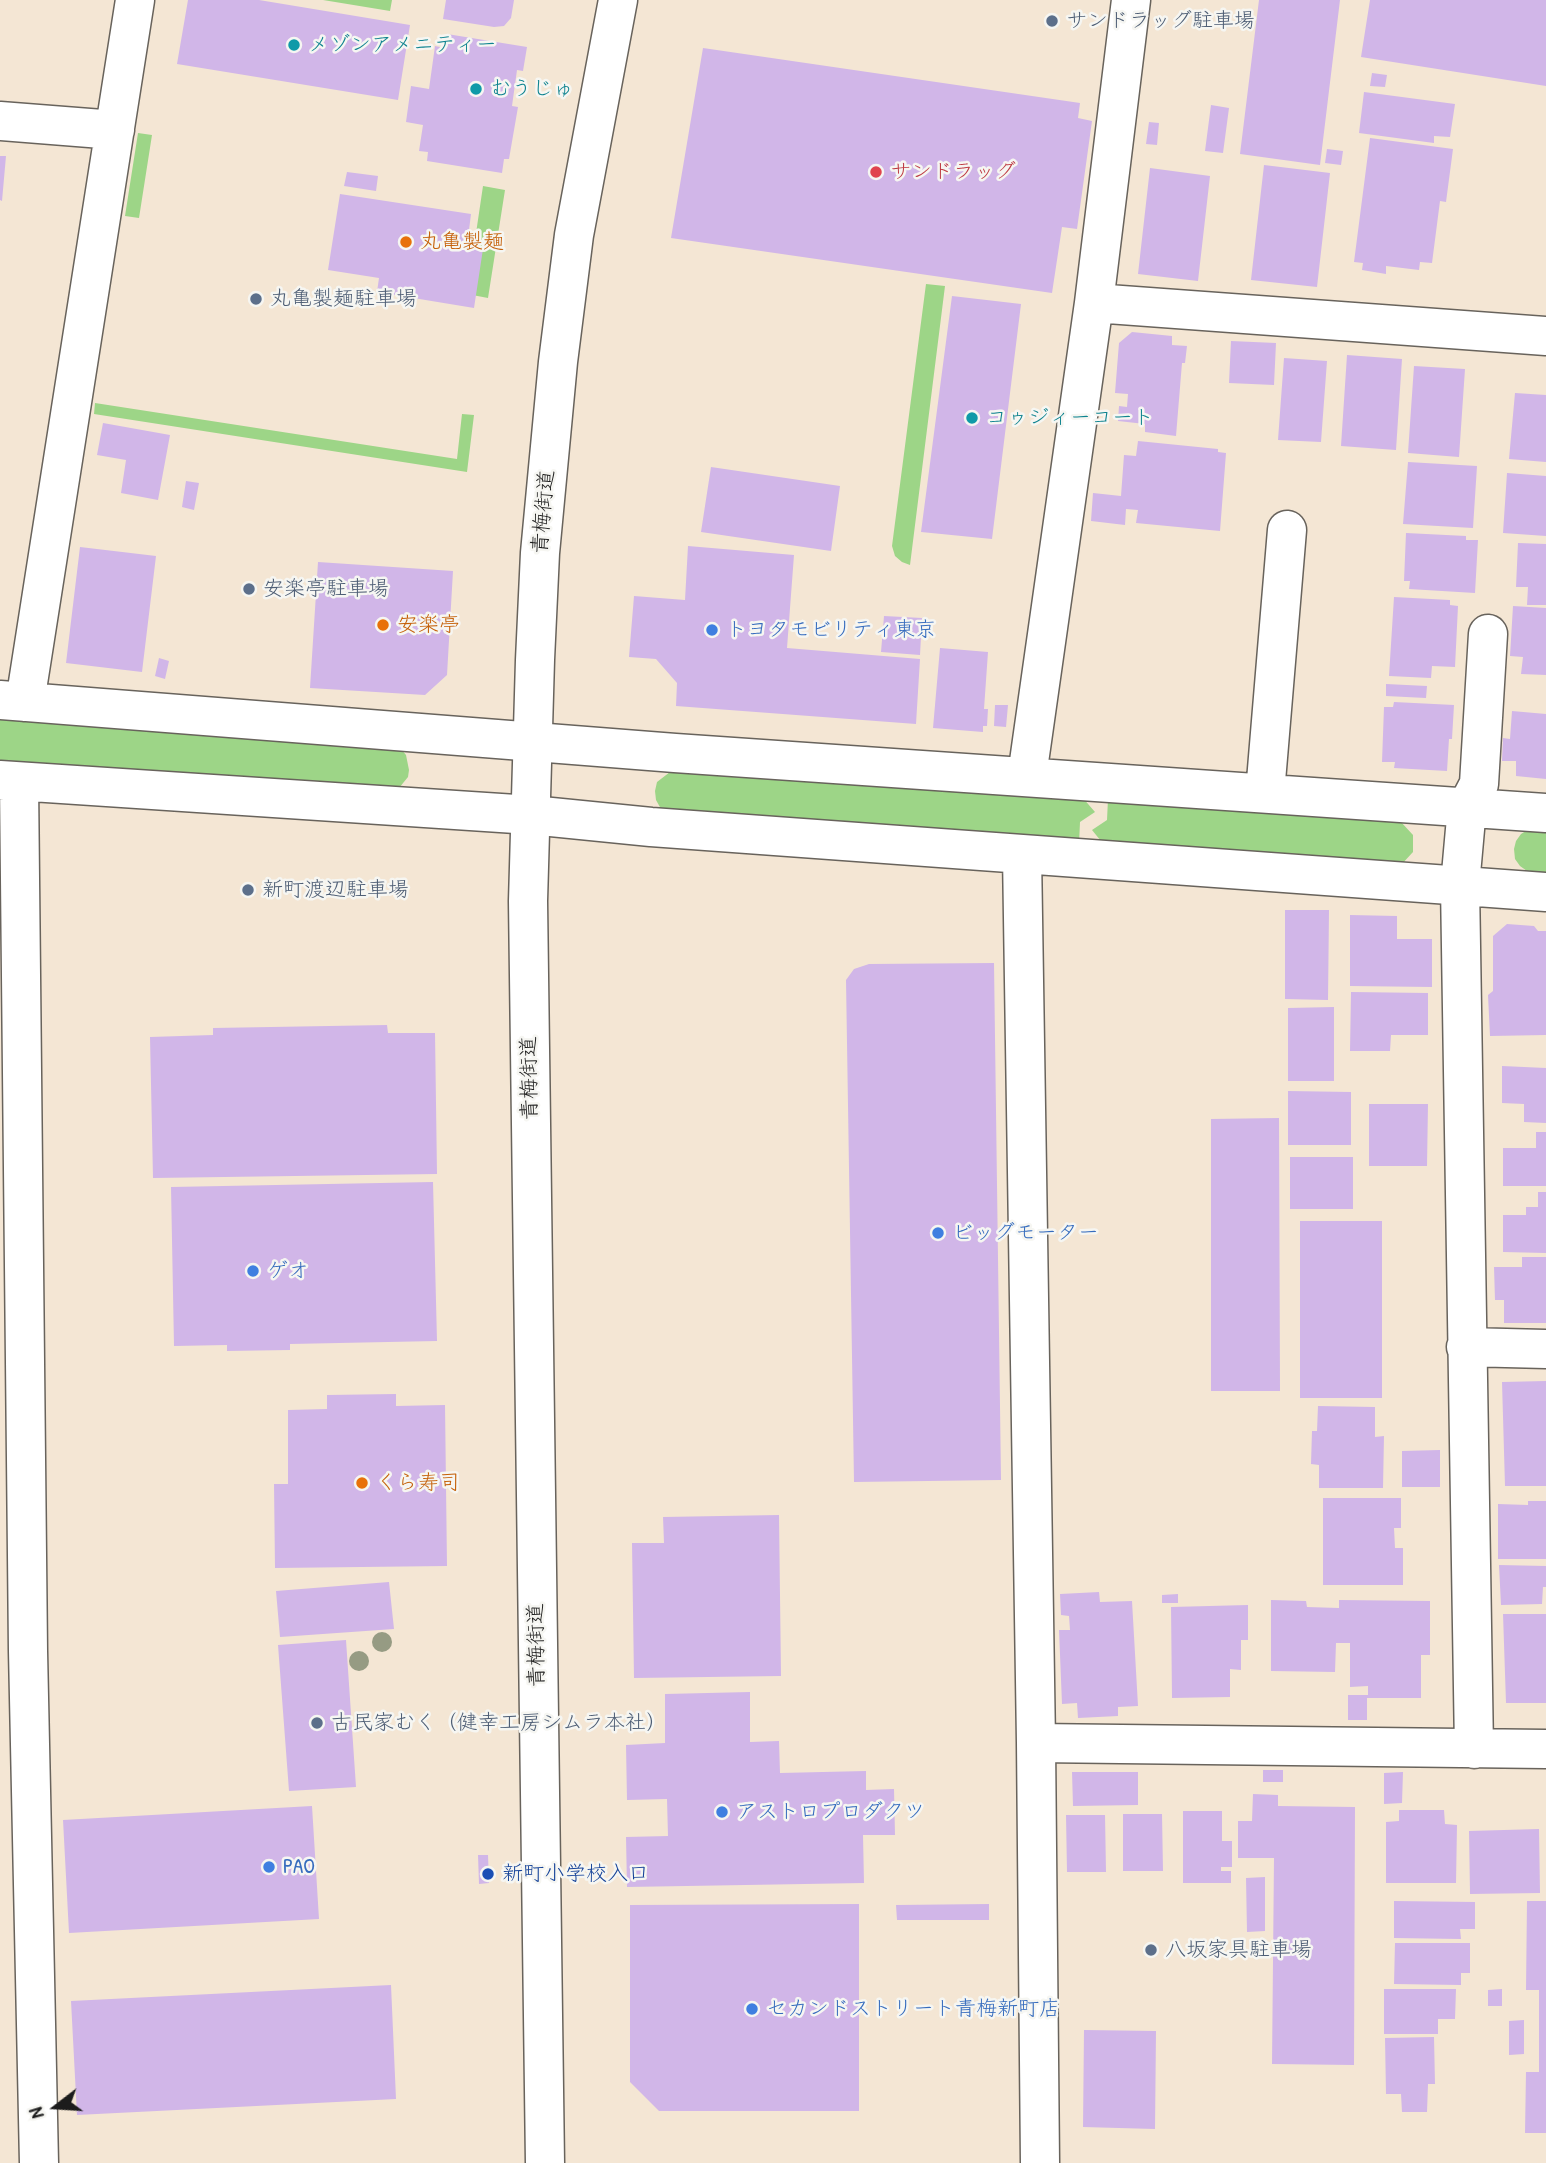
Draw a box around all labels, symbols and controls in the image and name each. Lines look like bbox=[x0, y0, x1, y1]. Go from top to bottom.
place label: サンドラッグ駐車場 bbox=[1066, 8, 1255, 34]
marker: サンドラッグ駐車場 bbox=[1044, 13, 1060, 29]
place label: メゾンアメニティー bbox=[308, 32, 497, 58]
marker: メゾンアメニティー bbox=[286, 37, 302, 53]
place label: むうじゅ bbox=[490, 76, 574, 102]
marker: むうじゅ bbox=[468, 81, 484, 97]
place label: サンドラッグ bbox=[890, 159, 1016, 185]
marker: サンドラッグ bbox=[868, 164, 884, 180]
place label: 丸亀製麺 bbox=[420, 229, 504, 255]
marker: 丸亀製麺 bbox=[398, 234, 414, 250]
place label: 丸亀製麺駐車場 bbox=[270, 286, 417, 312]
marker: 丸亀製麺駐車場 bbox=[248, 291, 264, 307]
place label: コゥジィーコート bbox=[986, 405, 1154, 431]
marker: コゥジィーコート bbox=[964, 410, 980, 426]
street label: 青梅街道 bbox=[528, 469, 560, 555]
place label: 安楽亭駐車場 bbox=[263, 576, 389, 602]
marker: 安楽亭駐車場 bbox=[241, 581, 257, 597]
place label: 安楽亭 bbox=[397, 612, 460, 638]
marker: 安楽亭 bbox=[375, 617, 391, 633]
place label: トヨタモビリティ東京 bbox=[726, 617, 936, 643]
marker: トヨタモビリティ東京 bbox=[704, 622, 720, 638]
place label: 新町渡辺駐車場 bbox=[262, 877, 409, 903]
marker: 新町渡辺駐車場 bbox=[240, 882, 256, 898]
street label: 青梅街道 bbox=[517, 1036, 543, 1120]
place label: ビッグモーター bbox=[952, 1220, 1099, 1246]
marker: ビッグモーター bbox=[930, 1225, 946, 1241]
place label: ゲオ bbox=[267, 1258, 309, 1284]
marker: ゲオ bbox=[245, 1263, 261, 1279]
place label: くら寿司 bbox=[376, 1470, 460, 1496]
marker: くら寿司 bbox=[354, 1475, 370, 1491]
street label: 青梅街道 bbox=[524, 1603, 550, 1687]
place label: 古民家むく（健幸工房シムラ本社） bbox=[331, 1710, 667, 1736]
marker: 古民家むく（健幸工房シムラ本社） bbox=[309, 1715, 325, 1731]
place label: アストロプロダクツ bbox=[736, 1799, 925, 1825]
marker: アストロプロダクツ bbox=[714, 1804, 730, 1820]
place label: PAO bbox=[283, 1854, 315, 1880]
marker: PAO bbox=[261, 1859, 277, 1875]
place label: 新町小学校入口 bbox=[502, 1861, 649, 1887]
marker: 新町小学校入口 bbox=[480, 1866, 496, 1882]
place label: 八坂家具駐車場 bbox=[1165, 1937, 1312, 1963]
marker: 八坂家具駐車場 bbox=[1143, 1942, 1159, 1958]
place label: セカンドストリート青梅新町店 bbox=[766, 1996, 1060, 2022]
marker: セカンドストリート青梅新町店 bbox=[744, 2001, 760, 2017]
north arrow bbox=[21, 2072, 91, 2142]
text: N bbox=[22, 2105, 50, 2122]

